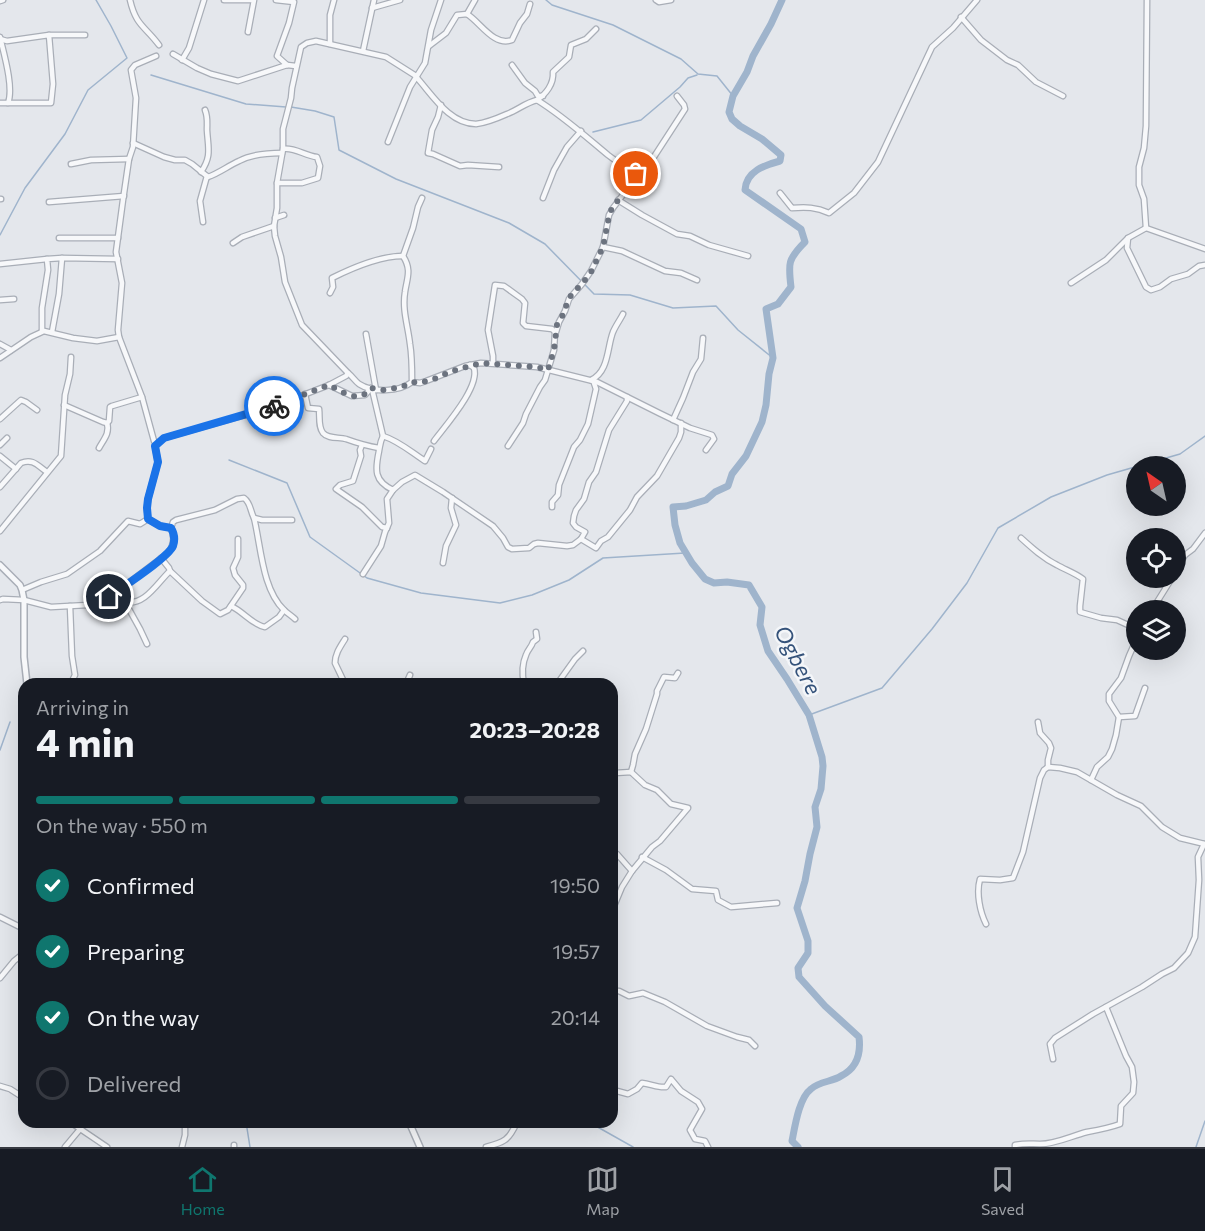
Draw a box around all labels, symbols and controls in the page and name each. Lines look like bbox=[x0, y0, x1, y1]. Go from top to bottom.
pin bbox=[610, 148, 661, 199]
icon: bag bbox=[619, 157, 652, 190]
courier bbox=[244, 376, 304, 436]
icon: bike bbox=[258, 390, 291, 423]
north arrow bbox=[1126, 456, 1186, 516]
map controls bbox=[1126, 456, 1186, 660]
button: locate bbox=[1126, 528, 1186, 588]
pin bbox=[83, 571, 134, 622]
icon: home bbox=[92, 580, 125, 613]
button: layers bbox=[1126, 600, 1186, 660]
water label: Ogbere bbox=[769, 621, 828, 699]
text: Arriving in bbox=[36, 695, 129, 719]
text: 20:23–20:28 bbox=[470, 716, 600, 743]
text: 4 min bbox=[36, 717, 135, 765]
text: On the way · 550 m bbox=[36, 813, 208, 837]
icon: check bbox=[36, 869, 69, 902]
text: Confirmed bbox=[87, 872, 194, 899]
text: 19:50 bbox=[550, 873, 600, 897]
icon: check bbox=[36, 935, 69, 968]
text: Preparing bbox=[87, 938, 184, 965]
text: 19:57 bbox=[553, 939, 600, 963]
icon: check bbox=[36, 1001, 69, 1034]
text: On the way bbox=[87, 1004, 199, 1031]
text: 20:14 bbox=[551, 1005, 600, 1029]
text: Delivered bbox=[87, 1070, 181, 1097]
tab: Home bbox=[181, 1163, 225, 1218]
tab: Map bbox=[586, 1163, 619, 1218]
tab: Saved bbox=[981, 1163, 1024, 1218]

